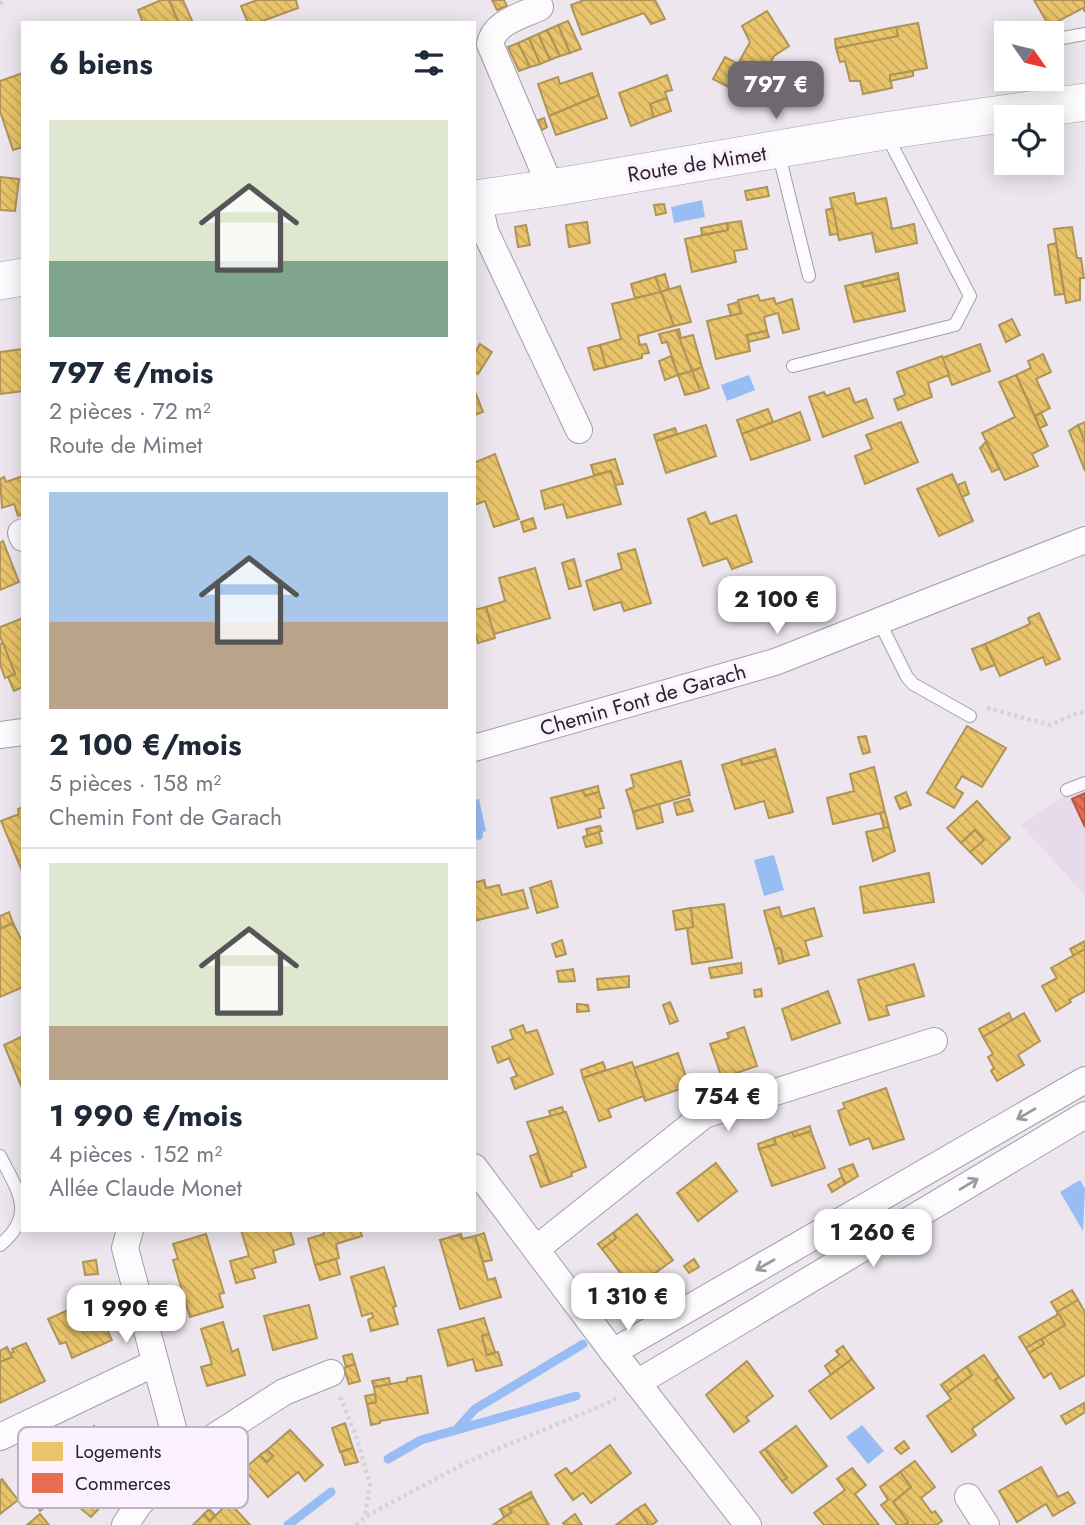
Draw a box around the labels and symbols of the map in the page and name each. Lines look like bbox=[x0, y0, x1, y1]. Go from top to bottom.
north arrow bbox=[994, 21, 1064, 91]
pin: 797 € bbox=[727, 61, 825, 121]
street label: Route de Mimet bbox=[625, 138, 769, 190]
pin: 2 100 € bbox=[712, 576, 842, 636]
street label: Chemin Font de Garach bbox=[537, 656, 749, 744]
pin: 754 € bbox=[679, 1074, 777, 1133]
one-way arrow bbox=[1016, 1108, 1036, 1122]
one-way arrow bbox=[959, 1177, 979, 1191]
pin: 1 260 € bbox=[808, 1210, 938, 1269]
one-way arrow bbox=[755, 1259, 776, 1272]
pin: 1 310 € bbox=[563, 1274, 693, 1333]
pin: 1 990 € bbox=[61, 1286, 191, 1345]
legend bbox=[18, 1427, 248, 1508]
text: Logements bbox=[75, 1438, 162, 1465]
text: Commerces bbox=[75, 1470, 171, 1497]

